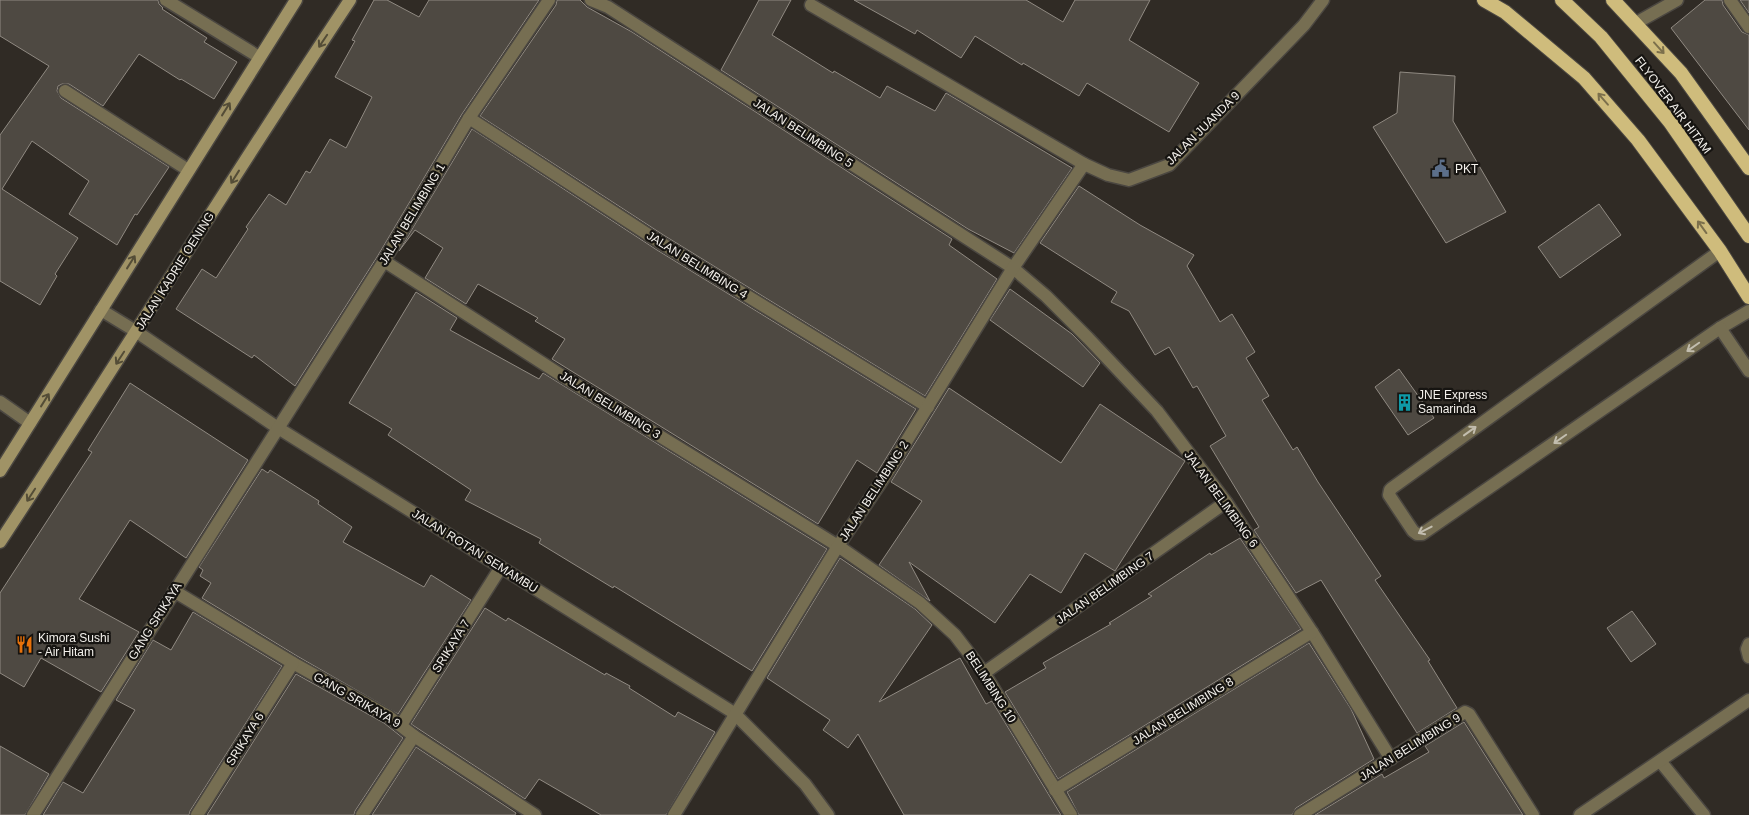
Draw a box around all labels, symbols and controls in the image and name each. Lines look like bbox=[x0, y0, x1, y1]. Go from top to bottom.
one-way arrow bbox=[318, 33, 328, 47]
one-way arrow bbox=[1653, 42, 1665, 55]
street label: FLYOVER AIR HITAM bbox=[1632, 54, 1714, 156]
street label: JALAN JUANDA 9 bbox=[1163, 88, 1243, 168]
one-way arrow bbox=[1597, 93, 1608, 106]
street label: JALAN BELIMBING 5 bbox=[751, 96, 856, 171]
one-way arrow bbox=[222, 103, 232, 117]
public building icon: PKT bbox=[1431, 159, 1451, 179]
street label: JALAN BELIMBING 1 bbox=[376, 160, 448, 267]
place label: PKT bbox=[1455, 162, 1479, 176]
one-way arrow bbox=[230, 170, 240, 184]
street label: JALAN KADRIE OENING bbox=[133, 210, 217, 332]
one-way arrow bbox=[1697, 221, 1707, 235]
street label: JALAN BELIMBING 4 bbox=[644, 228, 750, 302]
one-way arrow bbox=[126, 255, 136, 269]
one-way arrow bbox=[1687, 342, 1701, 352]
one-way arrow bbox=[114, 351, 124, 365]
street label: JALAN BELIMBING 3 bbox=[557, 368, 663, 442]
place label: JNE Express Samarinda bbox=[1418, 388, 1487, 416]
building icon: JNE Express Samarinda bbox=[1394, 392, 1414, 412]
one-way arrow bbox=[40, 393, 50, 407]
one-way arrow bbox=[1463, 426, 1477, 436]
one-way arrow bbox=[1553, 434, 1567, 444]
street label: JALAN BELIMBING 2 bbox=[837, 438, 912, 543]
street label: JALAN BELIMBING 6 bbox=[1181, 448, 1261, 550]
one-way arrow bbox=[26, 487, 36, 501]
street label: JALAN ROTAN SEMAMBU bbox=[409, 506, 541, 596]
one-way arrow bbox=[1418, 525, 1433, 535]
street label: JALAN BELIMBING 7 bbox=[1053, 549, 1157, 627]
street label: GANG SRIKAYA bbox=[126, 580, 184, 662]
street label: SRIKAYA 7 bbox=[429, 617, 473, 675]
place label: Kimora Sushi - Air Hitam bbox=[38, 631, 109, 659]
restaurant icon: Kimora Sushi - Air Hitam bbox=[14, 635, 34, 655]
street label: BELIMBING 10 bbox=[963, 649, 1019, 725]
street label: GANG SRIKAYA 9 bbox=[311, 669, 403, 731]
street label: JALAN BELIMBING 8 bbox=[1130, 674, 1236, 748]
street label: SRIKAYA 6 bbox=[223, 710, 267, 768]
street label: JALAN BELIMBING 9 bbox=[1357, 710, 1463, 784]

